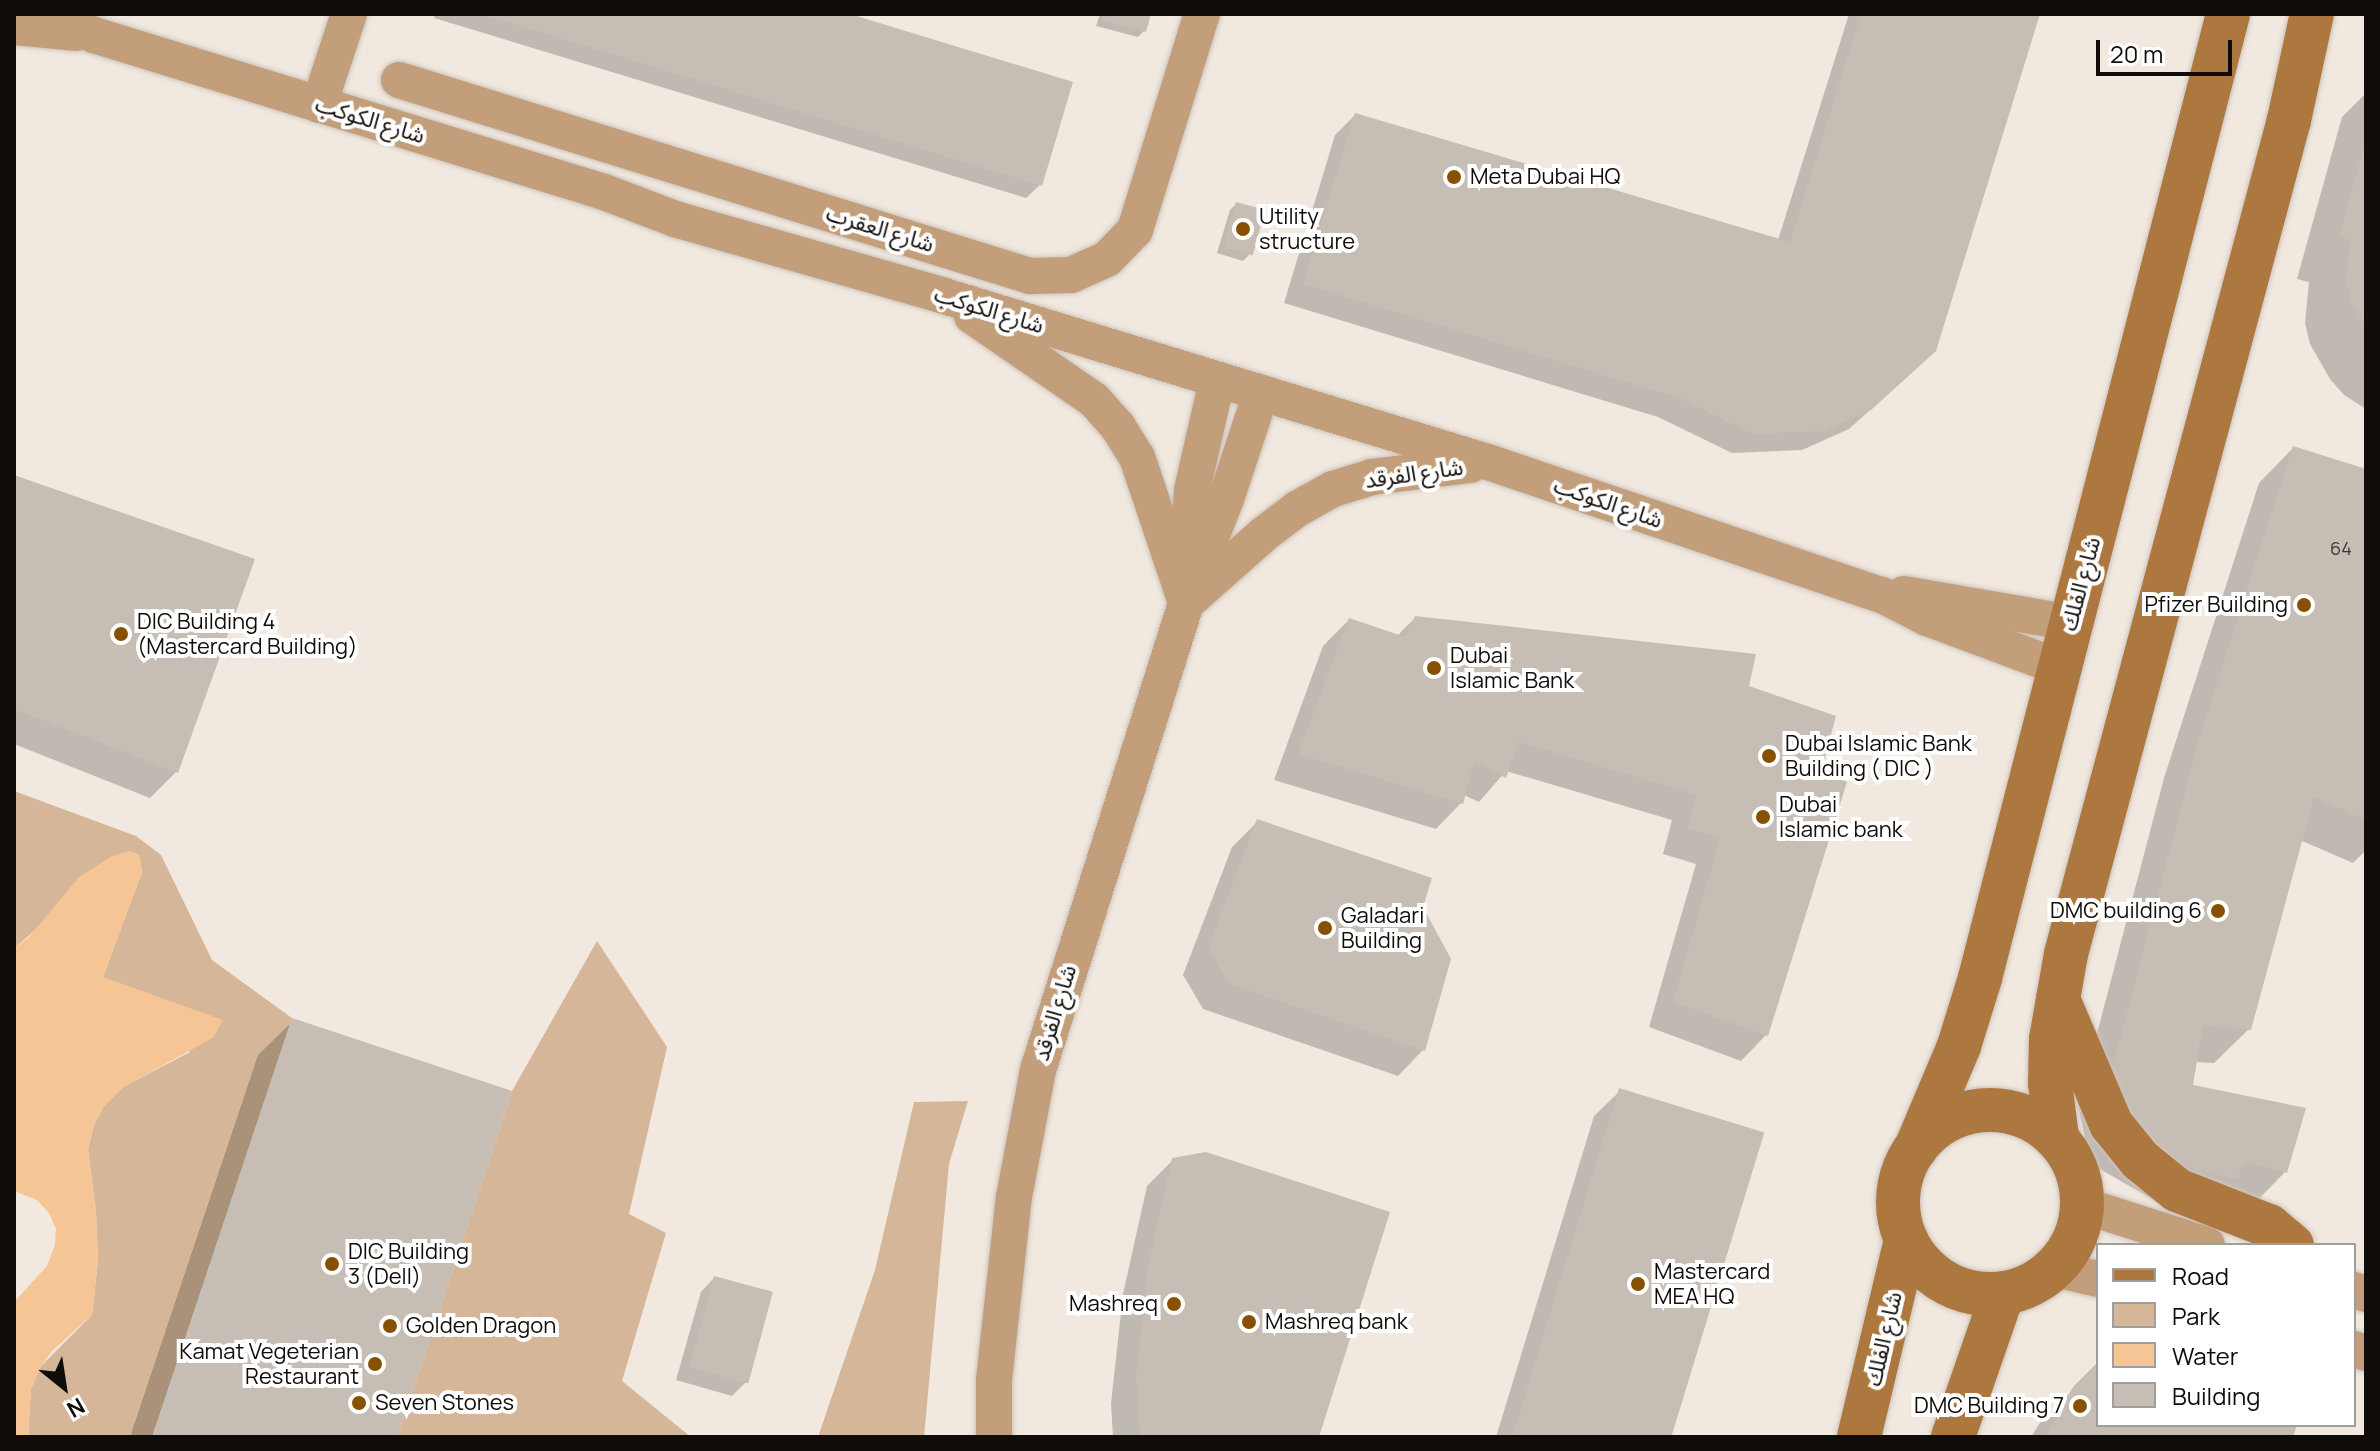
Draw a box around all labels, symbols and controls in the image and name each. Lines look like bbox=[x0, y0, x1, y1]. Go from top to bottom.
scale bar bbox=[2100, 24, 2236, 74]
text: 20 m bbox=[2110, 37, 2163, 70]
street label: شارع الكوكب bbox=[312, 91, 428, 149]
place label: Meta Dubai HQ bbox=[1470, 164, 1620, 190]
marker: Meta Dubai HQ bbox=[1445, 168, 1463, 186]
street label: شارع العقرب bbox=[823, 200, 937, 258]
place label: Utility structure bbox=[1259, 203, 1355, 254]
marker: Utility structure bbox=[1234, 220, 1252, 238]
street label: شارع الكوكب bbox=[931, 281, 1047, 339]
street label: شارع الفرقد bbox=[1363, 454, 1465, 494]
street label: شارع الكوكب bbox=[1550, 472, 1666, 534]
street label: شارع الفلك bbox=[2056, 534, 2106, 634]
house number: 64 bbox=[2330, 537, 2352, 559]
place label: Pfizer Building bbox=[2144, 592, 2288, 618]
marker: Pfizer Building bbox=[2295, 596, 2313, 614]
place label: DIC Building 4 (Mastercard Building) bbox=[137, 608, 358, 660]
marker: DIC Building 4 (Mastercard Building) bbox=[112, 625, 130, 643]
place label: Dubai Islamic Bank bbox=[1450, 642, 1574, 694]
marker: Dubai Islamic Bank bbox=[1425, 659, 1443, 677]
place label: Dubai Islamic Bank Building ( DIC ) bbox=[1785, 730, 1972, 782]
marker: Dubai Islamic Bank Building ( DIC ) bbox=[1760, 747, 1778, 765]
place label: Dubai Islamic bank bbox=[1779, 791, 1903, 842]
marker: Dubai Islamic bank bbox=[1754, 808, 1772, 826]
place label: DMC building 6 bbox=[2050, 898, 2202, 924]
place label: Galadari Building bbox=[1341, 902, 1424, 954]
marker: DMC building 6 bbox=[2209, 902, 2227, 920]
marker: Galadari Building bbox=[1316, 919, 1334, 937]
street label: شارع الفرقد bbox=[1028, 962, 1082, 1064]
place label: DIC Building 3 (Dell) bbox=[348, 1238, 469, 1290]
legend bbox=[2096, 1243, 2356, 1427]
marker: DIC Building 3 (Dell) bbox=[323, 1255, 341, 1273]
place label: Mastercard MEA HQ bbox=[1654, 1258, 1770, 1310]
text: Road bbox=[2172, 1259, 2229, 1292]
marker: Mastercard MEA HQ bbox=[1629, 1275, 1647, 1293]
street label: شارع الفلك bbox=[1860, 1289, 1908, 1389]
place label: Mashreq bbox=[1069, 1291, 1158, 1317]
marker: Mashreq bbox=[1165, 1295, 1183, 1313]
text: Park bbox=[2172, 1299, 2220, 1332]
place label: Mashreq bank bbox=[1265, 1309, 1408, 1335]
place label: Golden Dragon bbox=[406, 1313, 556, 1339]
marker: Mashreq bank bbox=[1240, 1313, 1258, 1331]
marker: Golden Dragon bbox=[381, 1317, 399, 1335]
place label: Kamat Vegeterian Restaurant bbox=[179, 1338, 359, 1390]
text: Water bbox=[2172, 1339, 2239, 1372]
north arrow bbox=[24, 1347, 104, 1427]
marker: Kamat Vegeterian Restaurant bbox=[366, 1355, 384, 1373]
text: Building bbox=[2172, 1379, 2260, 1412]
place label: Seven Stones bbox=[375, 1390, 514, 1416]
text: N bbox=[62, 1391, 90, 1425]
place label: DMC Building 7 bbox=[1914, 1393, 2064, 1419]
marker: Seven Stones bbox=[350, 1394, 368, 1412]
marker: DMC Building 7 bbox=[2071, 1397, 2089, 1415]

